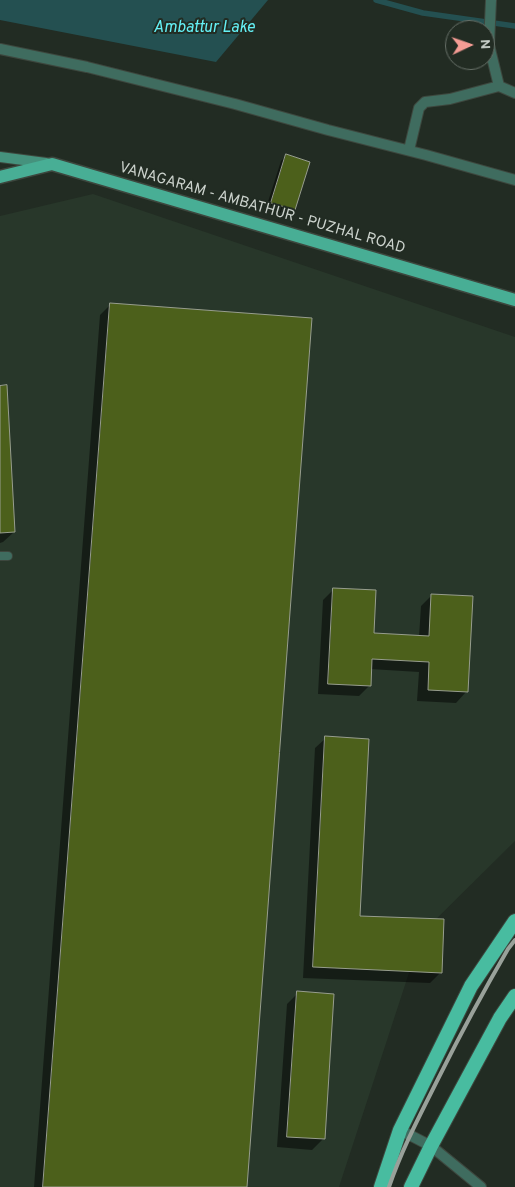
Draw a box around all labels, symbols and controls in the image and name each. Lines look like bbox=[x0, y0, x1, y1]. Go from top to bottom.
water label: Ambattur Lake bbox=[153, 19, 255, 39]
north arrow bbox=[445, 20, 495, 70]
text: N bbox=[476, 39, 493, 50]
street label: VANAGARAM - AMBATHUR - PUZHAL ROAD bbox=[117, 159, 407, 259]

